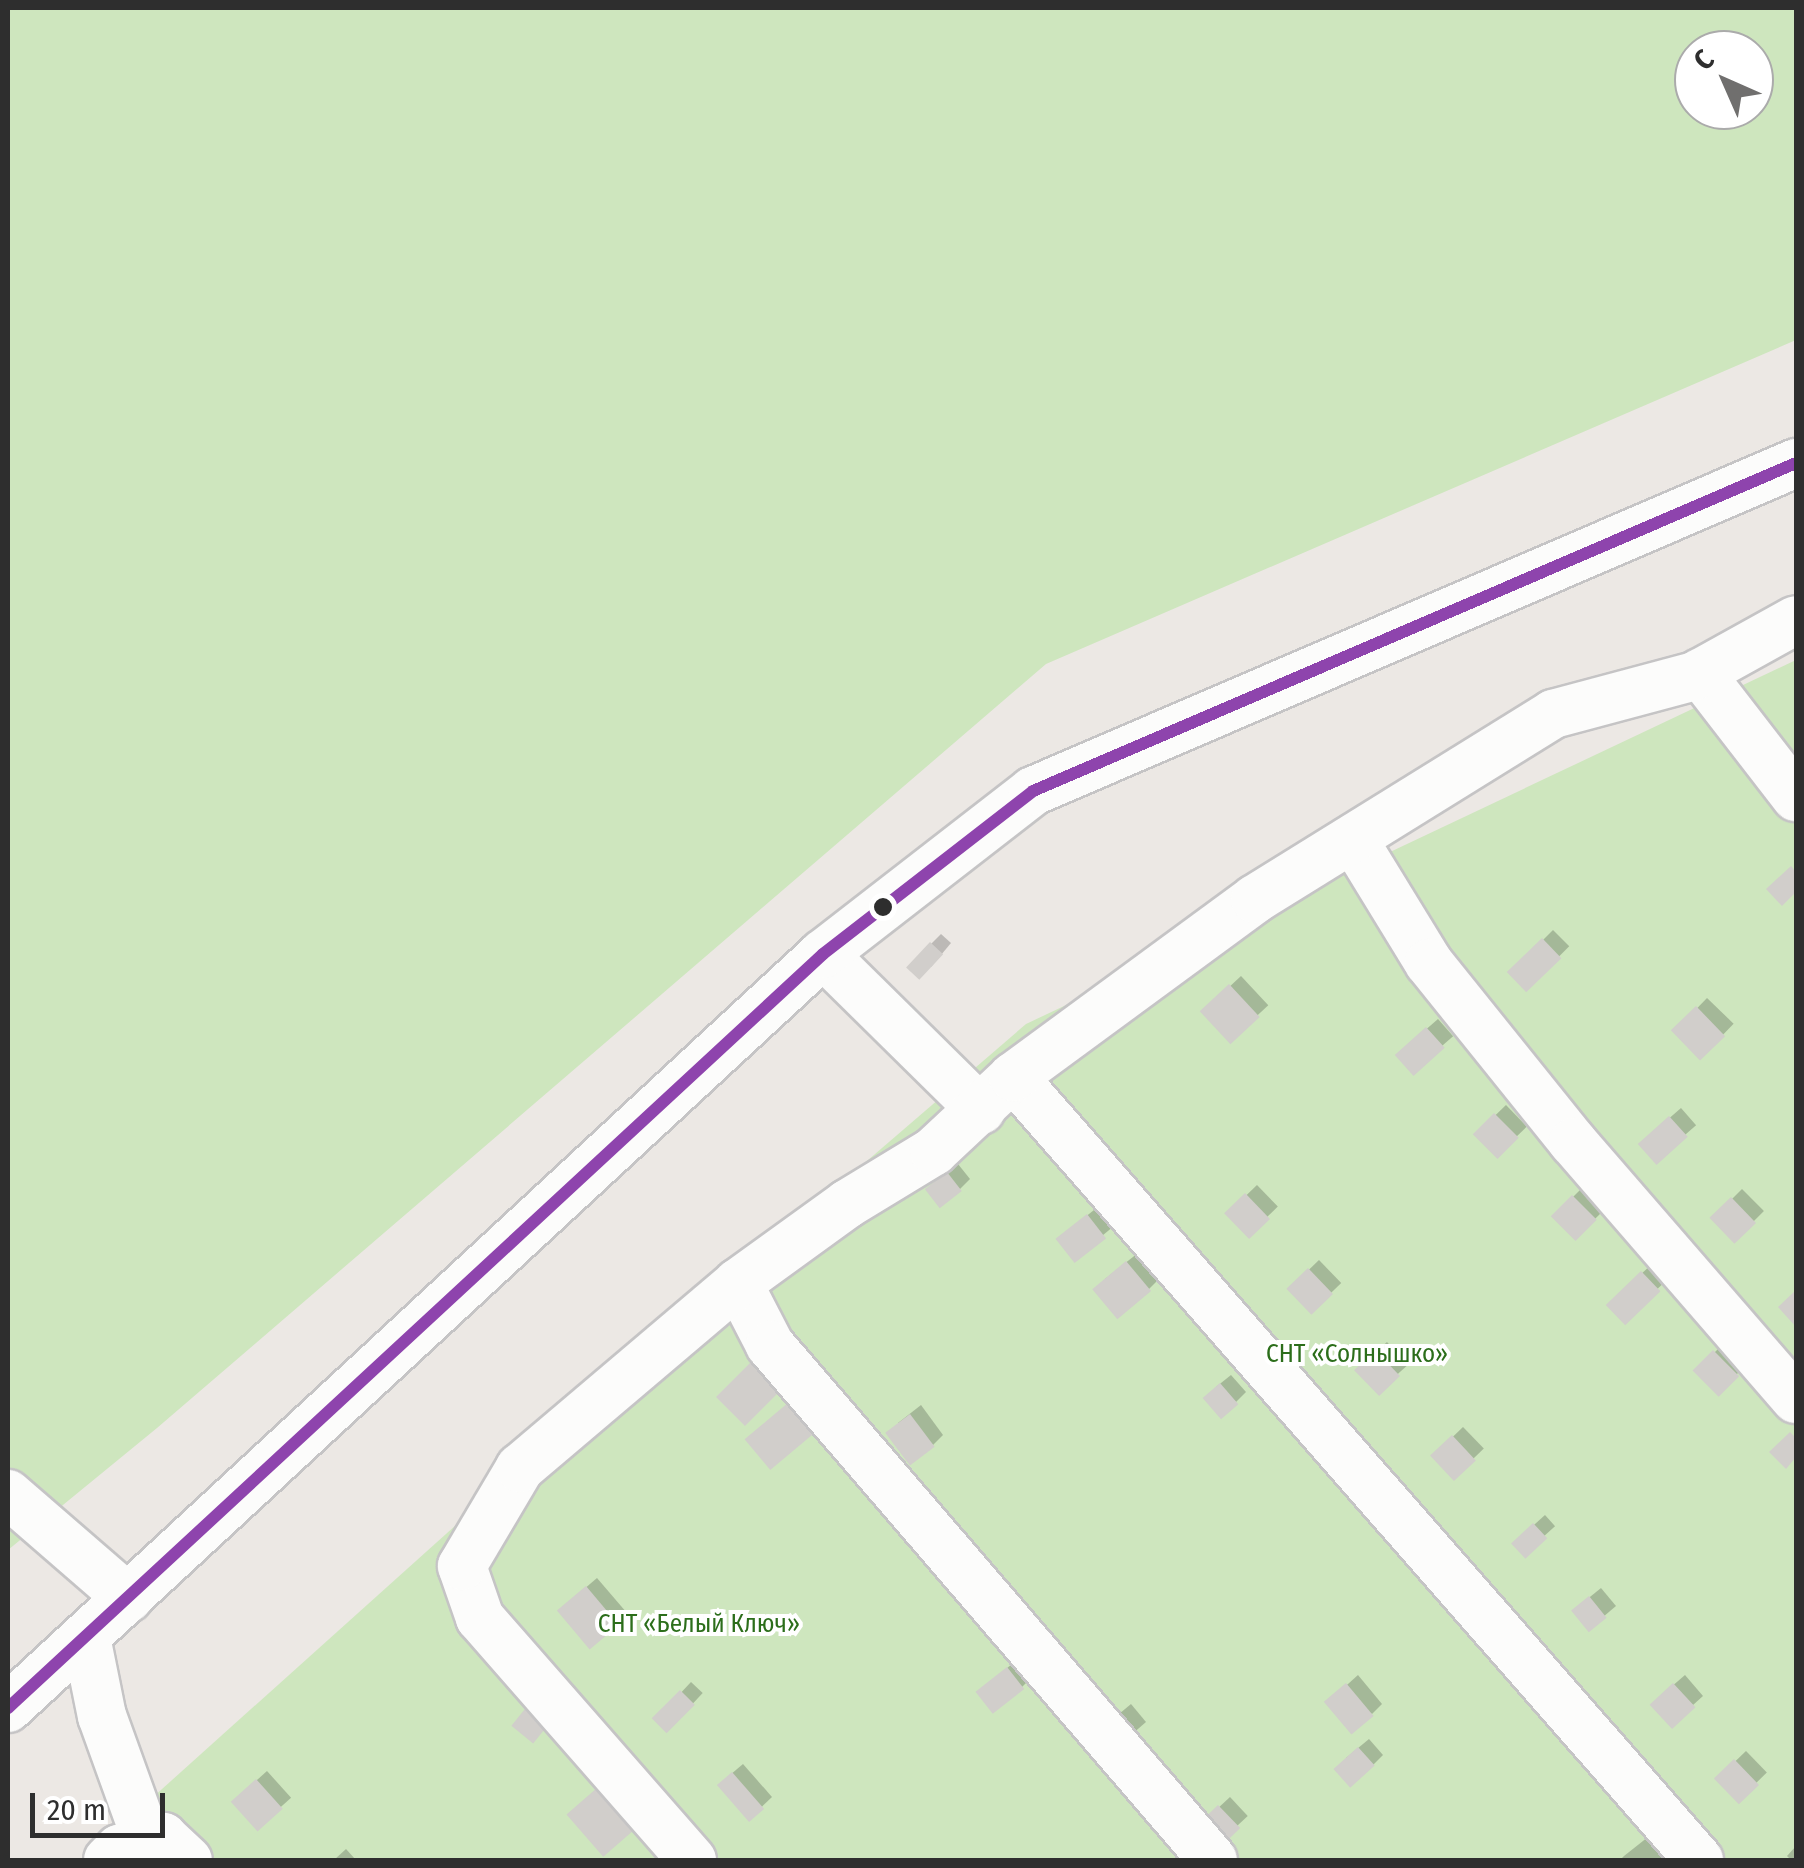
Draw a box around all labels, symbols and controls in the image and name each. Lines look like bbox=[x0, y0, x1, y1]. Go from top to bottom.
north arrow bbox=[1674, 30, 1774, 130]
text: С bbox=[1687, 43, 1721, 77]
unlabelled marker bbox=[873, 897, 893, 917]
park label: СНТ «Солнышко» bbox=[1266, 1339, 1448, 1369]
park label: СНТ «Белый Ключ» bbox=[598, 1609, 800, 1639]
scale bar bbox=[35, 1773, 170, 1835]
text: 20 m bbox=[47, 1792, 106, 1828]

